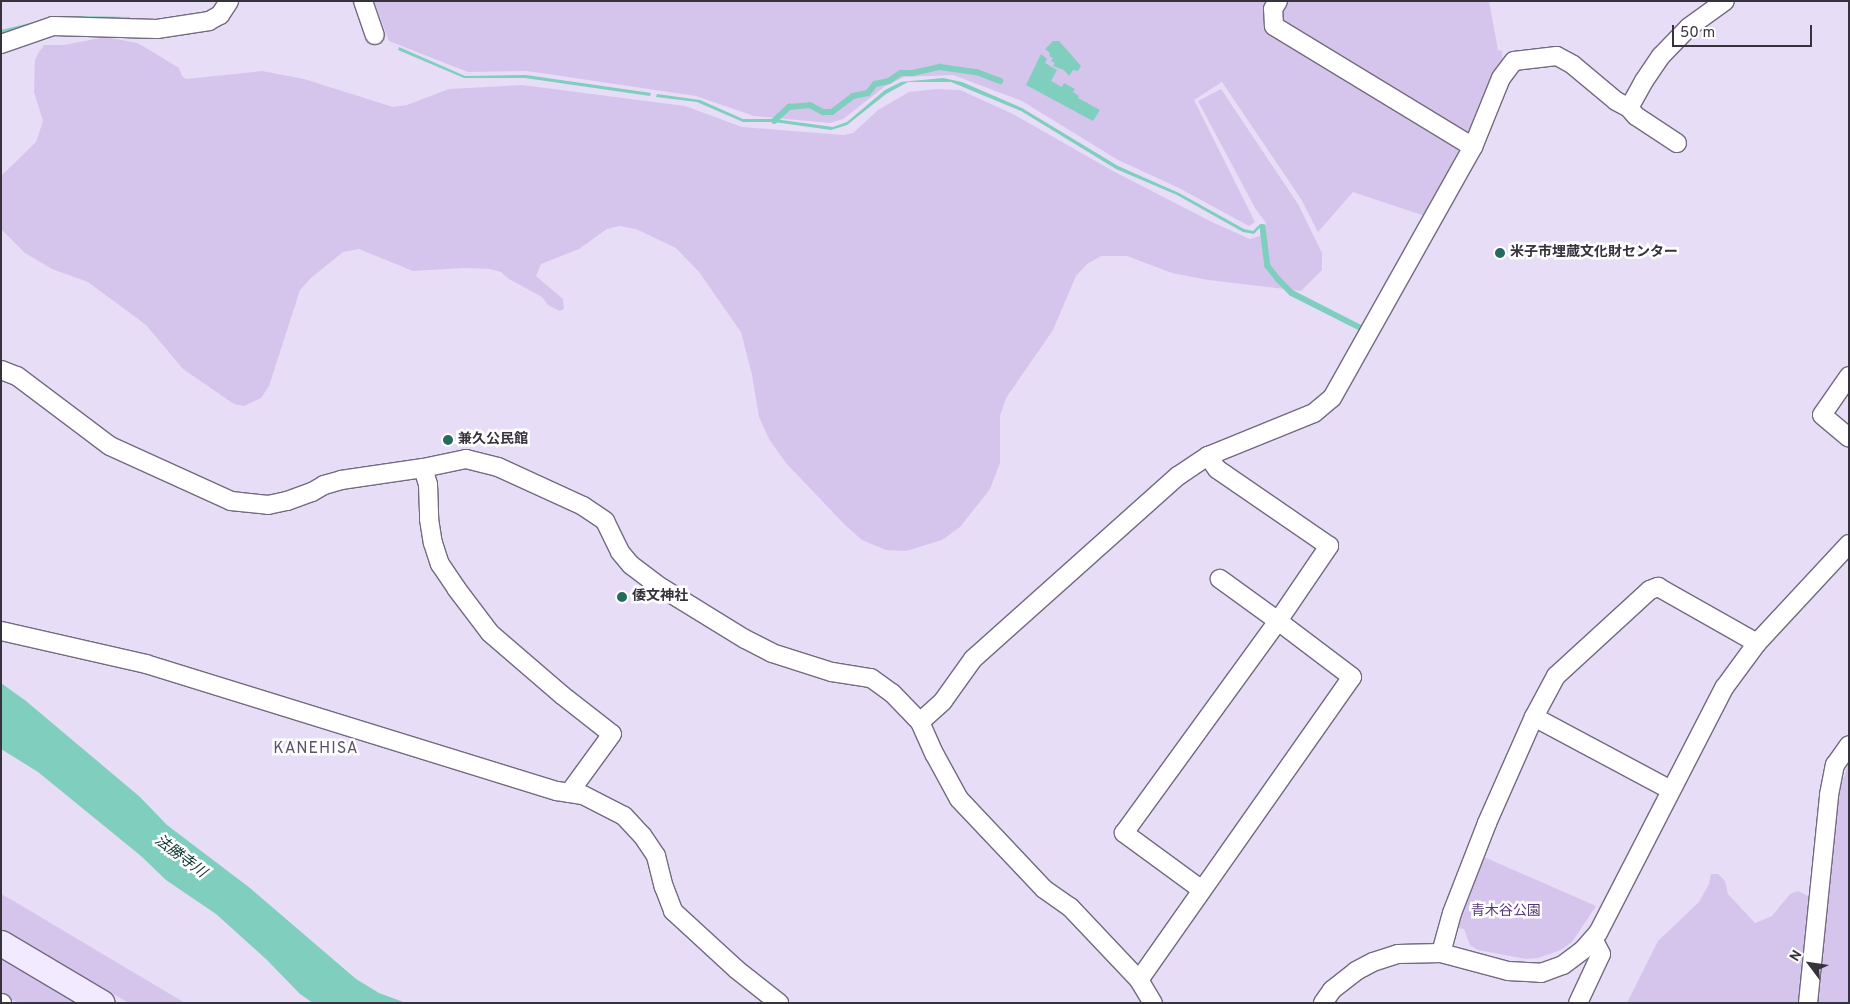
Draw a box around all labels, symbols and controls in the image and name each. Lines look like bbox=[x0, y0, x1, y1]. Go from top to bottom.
scale bar bbox=[1675, 15, 1815, 47]
text: 50 m bbox=[1680, 24, 1715, 43]
place label: 米子市埋蔵文化財センター bbox=[1510, 245, 1678, 261]
marker: 米子市埋蔵文化財センター bbox=[1494, 247, 1506, 259]
place label: 兼久公民館 bbox=[458, 432, 528, 448]
marker: 兼久公民館 bbox=[442, 434, 454, 446]
place label: 倭文神社 bbox=[632, 589, 688, 605]
marker: 倭文神社 bbox=[616, 591, 628, 603]
district label: KANEHISA bbox=[272, 739, 360, 759]
water label: 法勝寺川 bbox=[151, 832, 209, 882]
park label: 青木谷公園 bbox=[1471, 904, 1541, 920]
north arrow bbox=[1785, 939, 1835, 989]
text: N bbox=[1787, 947, 1807, 965]

